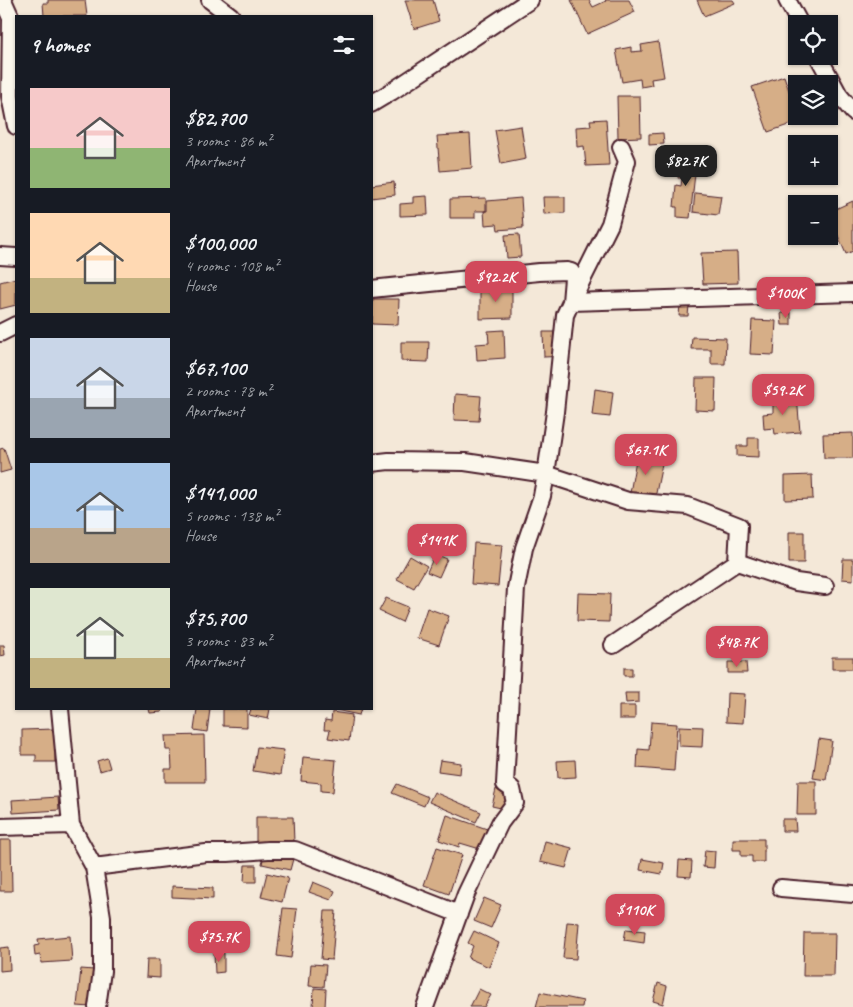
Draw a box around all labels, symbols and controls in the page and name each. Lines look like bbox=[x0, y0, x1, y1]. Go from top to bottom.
map controls bbox=[788, 15, 838, 245]
button: locate bbox=[788, 15, 838, 65]
icon: filters bbox=[330, 31, 358, 59]
text: 9 homes bbox=[30, 32, 89, 58]
button: layers bbox=[788, 75, 838, 125]
text: $82,700 bbox=[185, 105, 246, 131]
icon: home bbox=[70, 108, 130, 168]
text: 3 rooms · 86 m² bbox=[185, 131, 271, 151]
button: + bbox=[788, 135, 838, 185]
pin: $82.7K bbox=[645, 144, 727, 187]
text: Apartment bbox=[185, 151, 244, 171]
text: $82.7K bbox=[666, 151, 706, 171]
button: − bbox=[788, 195, 838, 245]
text: $100,000 bbox=[185, 230, 255, 256]
icon: home bbox=[70, 233, 130, 293]
text: 4 rooms · 108 m² bbox=[185, 256, 279, 276]
pin: $92.2K bbox=[455, 260, 537, 303]
text: $92.2K bbox=[476, 267, 516, 287]
text: House bbox=[185, 276, 216, 296]
pin: $100K bbox=[751, 276, 821, 319]
text: $100K bbox=[768, 283, 804, 303]
text: $67,100 bbox=[185, 355, 246, 381]
icon: home bbox=[70, 358, 130, 418]
pin: $59.2K bbox=[742, 374, 824, 416]
text: $59.2K bbox=[763, 380, 803, 400]
text: 2 rooms · 78 m² bbox=[185, 381, 271, 401]
text: Apartment bbox=[185, 401, 244, 421]
pin: $67.1K bbox=[605, 434, 687, 476]
text: $67.1K bbox=[626, 440, 666, 460]
text: $141,000 bbox=[185, 480, 255, 506]
icon: home bbox=[70, 483, 130, 543]
text: 5 rooms · 138 m² bbox=[185, 506, 279, 526]
pin: $141K bbox=[402, 524, 472, 566]
text: House bbox=[185, 526, 216, 546]
text: $141K bbox=[419, 530, 455, 550]
text: $75,700 bbox=[185, 605, 245, 631]
icon: home bbox=[70, 608, 130, 668]
pin: $48.7K bbox=[696, 626, 778, 668]
text: 3 rooms · 83 m² bbox=[185, 631, 271, 651]
text: $48.7K bbox=[717, 632, 757, 652]
text: Apartment bbox=[185, 651, 244, 671]
pin: $110K bbox=[600, 894, 670, 936]
text: $110K bbox=[617, 900, 653, 920]
pin: $75.7K bbox=[178, 920, 260, 963]
text: $75.7K bbox=[199, 927, 239, 947]

